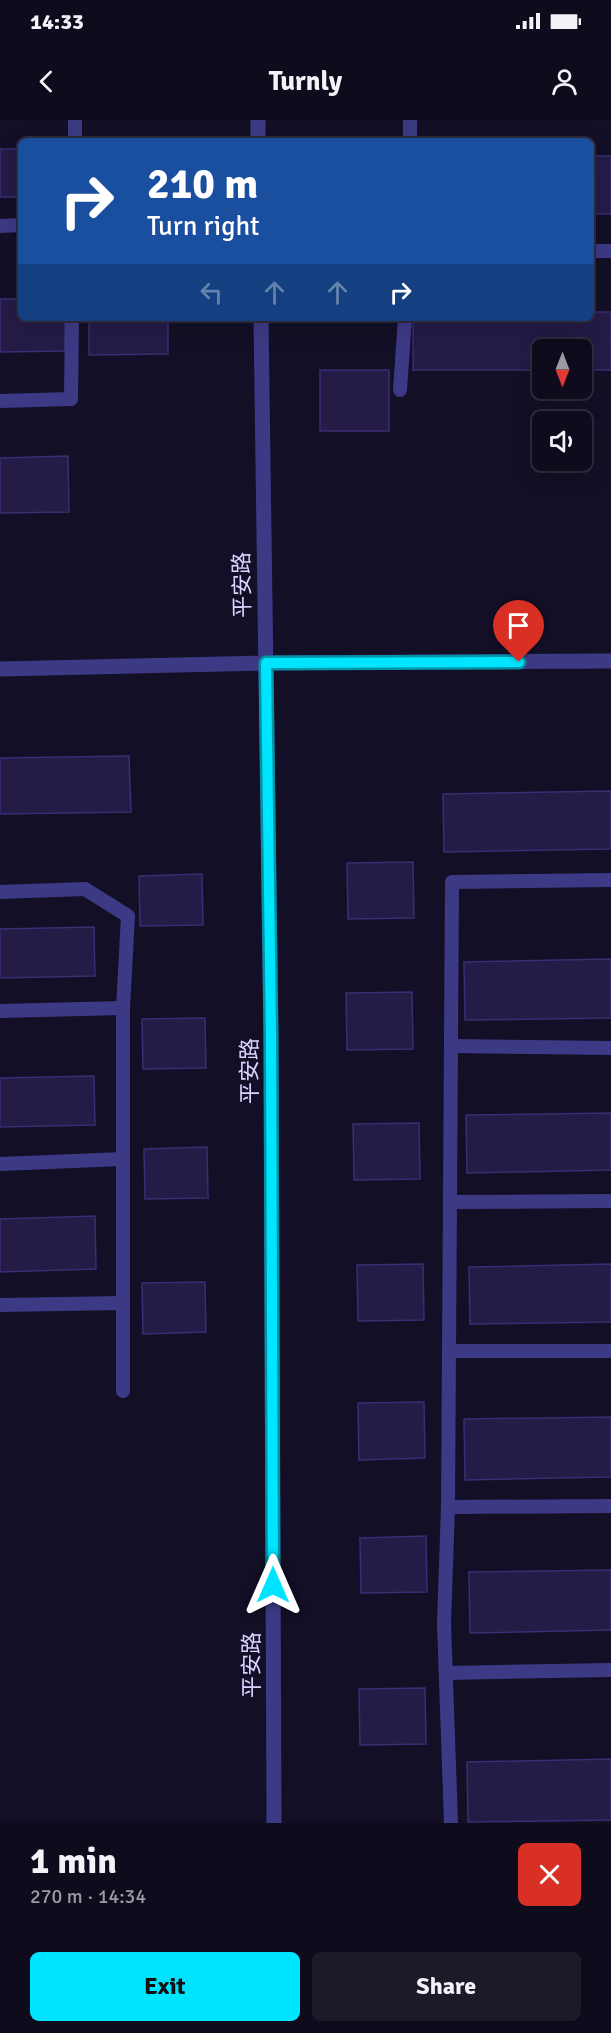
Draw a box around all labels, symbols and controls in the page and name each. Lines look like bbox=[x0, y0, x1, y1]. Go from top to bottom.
text: 14:33 bbox=[30, 8, 84, 35]
icon: back bbox=[30, 65, 63, 98]
text: Turnly bbox=[269, 65, 342, 98]
icon: person bbox=[548, 65, 581, 98]
text: 210 m bbox=[147, 159, 258, 210]
icon: right bbox=[48, 162, 126, 240]
text: Turn right bbox=[147, 210, 260, 243]
icon: left bbox=[195, 276, 228, 309]
icon: ahead bbox=[258, 276, 291, 309]
icon: ahead bbox=[321, 276, 354, 309]
icon: right bbox=[384, 276, 417, 309]
north arrow bbox=[532, 339, 592, 399]
map controls bbox=[532, 339, 592, 471]
button: sound bbox=[532, 411, 592, 471]
street label: 平安路 bbox=[228, 552, 256, 618]
pin bbox=[493, 600, 544, 662]
icon: arrive bbox=[502, 609, 535, 642]
street label: 平安路 bbox=[236, 1038, 263, 1104]
position arrow bbox=[241, 1553, 305, 1617]
street label: 平安路 bbox=[238, 1632, 265, 1698]
text: 1 min bbox=[30, 1839, 117, 1884]
button: close bbox=[518, 1843, 581, 1906]
text: 270 m · 14:34 bbox=[30, 1884, 146, 1909]
button: Exit bbox=[30, 1952, 300, 2021]
button: Share bbox=[312, 1952, 581, 2021]

